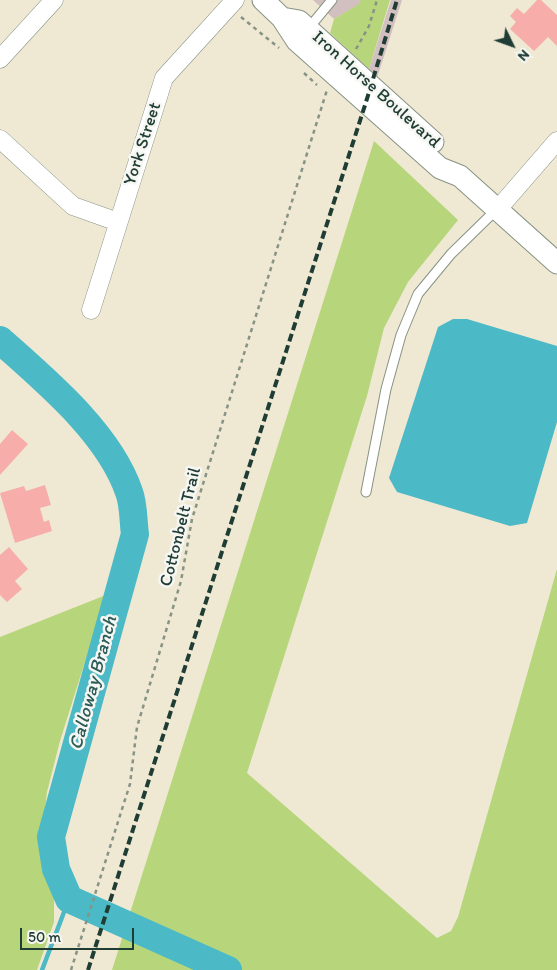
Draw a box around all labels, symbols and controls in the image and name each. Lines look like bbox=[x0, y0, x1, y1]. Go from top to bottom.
north arrow bbox=[487, 20, 537, 70]
street label: Iron Horse Boulevard bbox=[307, 27, 445, 153]
text: N bbox=[514, 46, 533, 65]
street label: York Street bbox=[119, 100, 167, 188]
street label: Cottonbelt Trail bbox=[156, 465, 206, 589]
water label: Calloway Branch bbox=[65, 614, 123, 752]
scale bar bbox=[22, 918, 136, 950]
text: 50 m bbox=[28, 928, 61, 946]

